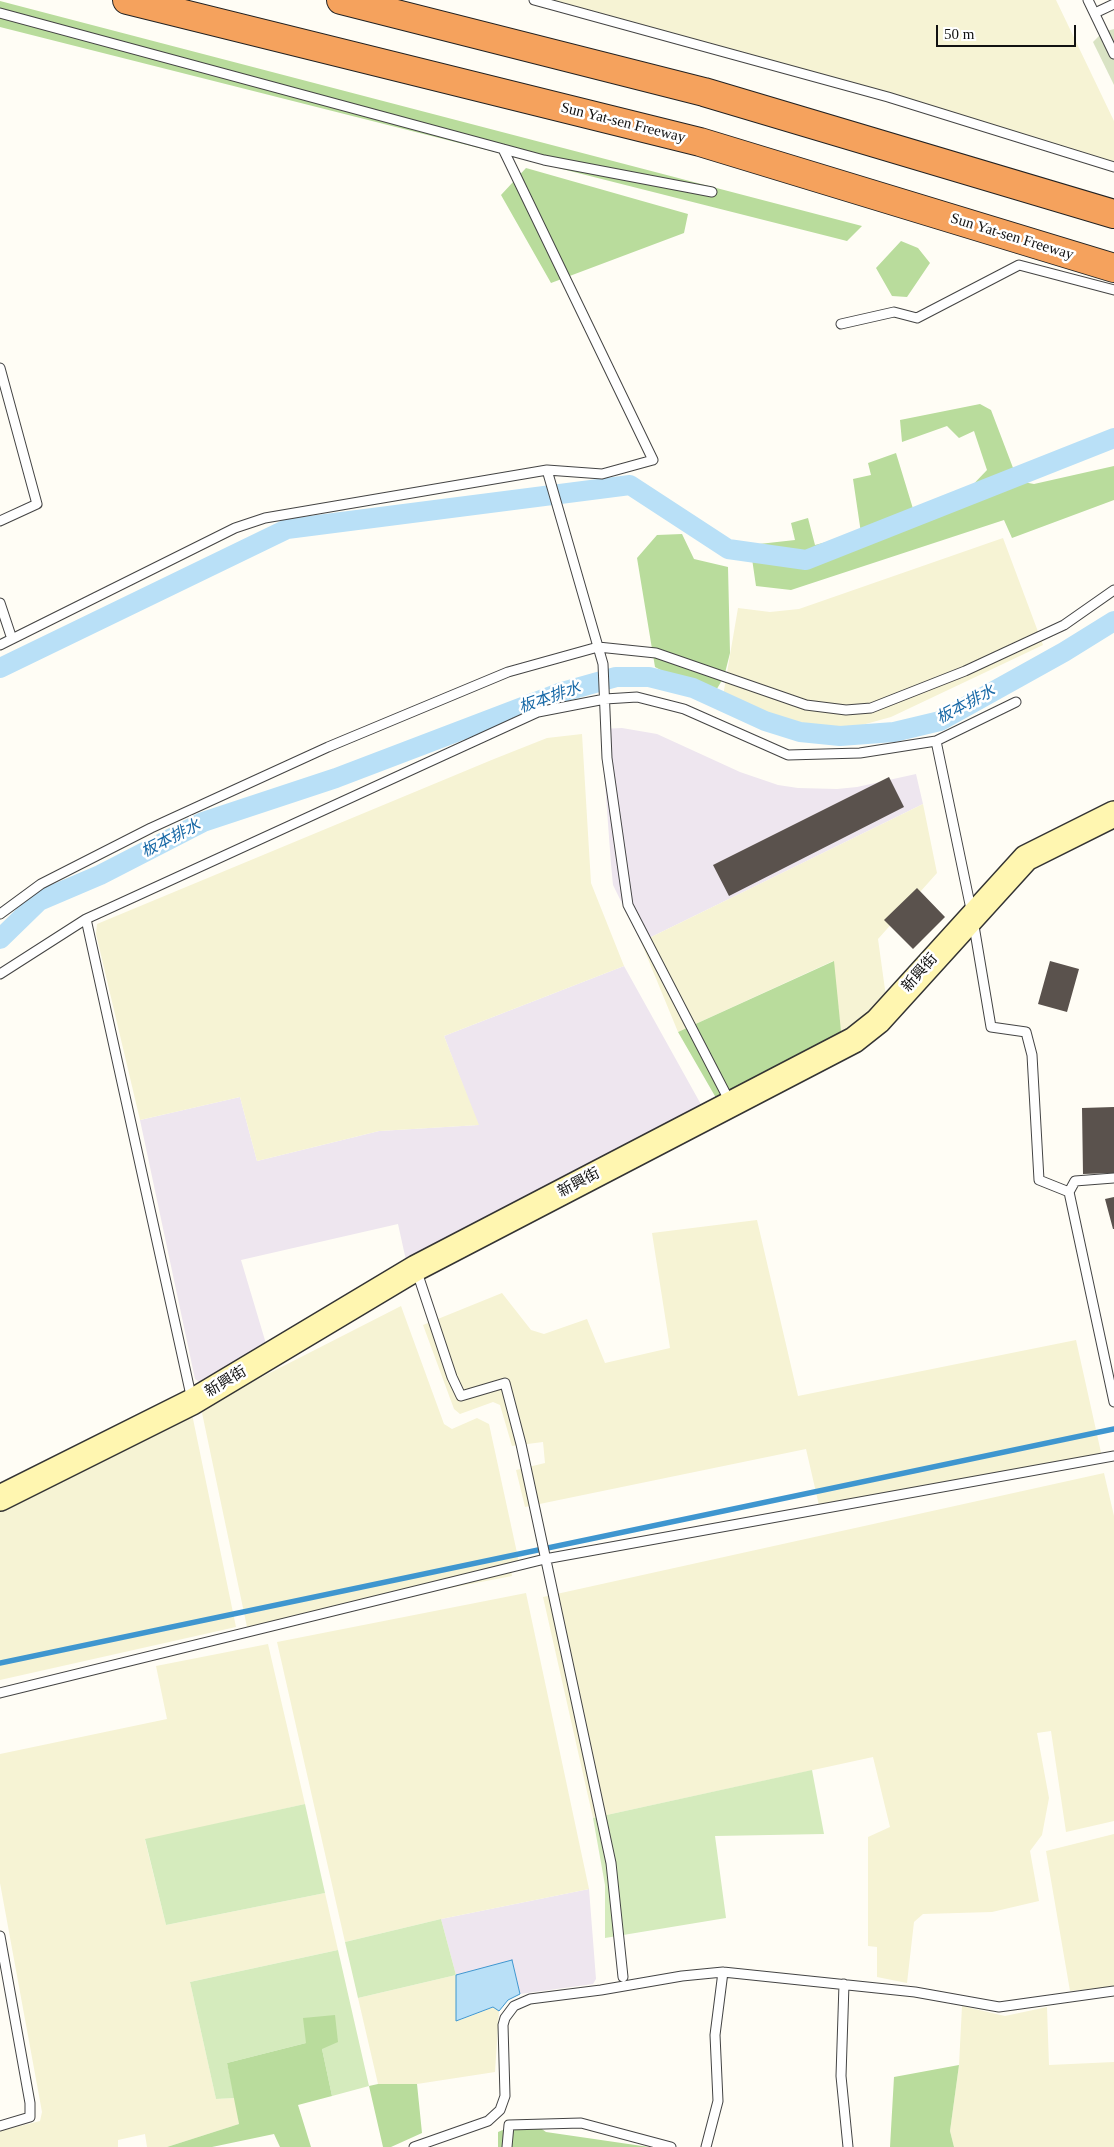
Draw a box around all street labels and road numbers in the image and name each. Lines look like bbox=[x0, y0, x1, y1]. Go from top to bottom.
street label: Sun Yat-sen Freeway bbox=[559, 99, 687, 147]
street label: Sun Yat-sen Freeway bbox=[948, 210, 1076, 264]
street label: 新興街 bbox=[898, 950, 942, 996]
street label: 新興街 bbox=[555, 1164, 603, 1202]
street label: 新興街 bbox=[202, 1363, 250, 1401]

